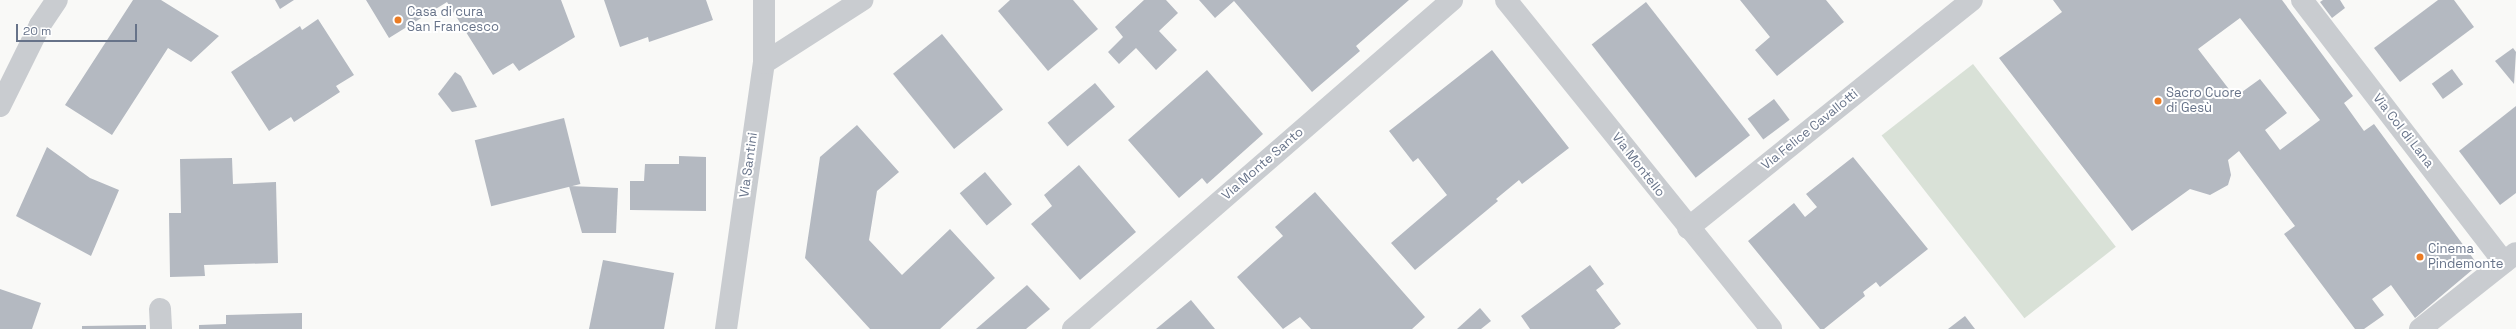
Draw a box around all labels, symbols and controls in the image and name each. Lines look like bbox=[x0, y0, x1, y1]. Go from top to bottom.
place label: Casa di cura San Francesco bbox=[407, 5, 499, 36]
marker: Casa di cura San Francesco bbox=[392, 14, 404, 26]
scale bar bbox=[18, 16, 139, 42]
text: 20 m bbox=[23, 23, 51, 39]
street label: Via Felice Cavallotti bbox=[1759, 86, 1861, 174]
place label: Sacro Cuore di Gesù bbox=[2166, 86, 2242, 117]
street label: Via Col di Lana bbox=[2369, 91, 2437, 171]
marker: Sacro Cuore di Gesù bbox=[2153, 96, 2163, 106]
street label: Via Monte Santo bbox=[1219, 124, 1307, 204]
street label: Via Montello bbox=[1608, 130, 1668, 200]
street label: Via Santini bbox=[737, 131, 761, 199]
place label: Cinema Pindemonte bbox=[2428, 242, 2503, 273]
marker: Cinema Pindemonte bbox=[2415, 252, 2425, 262]

